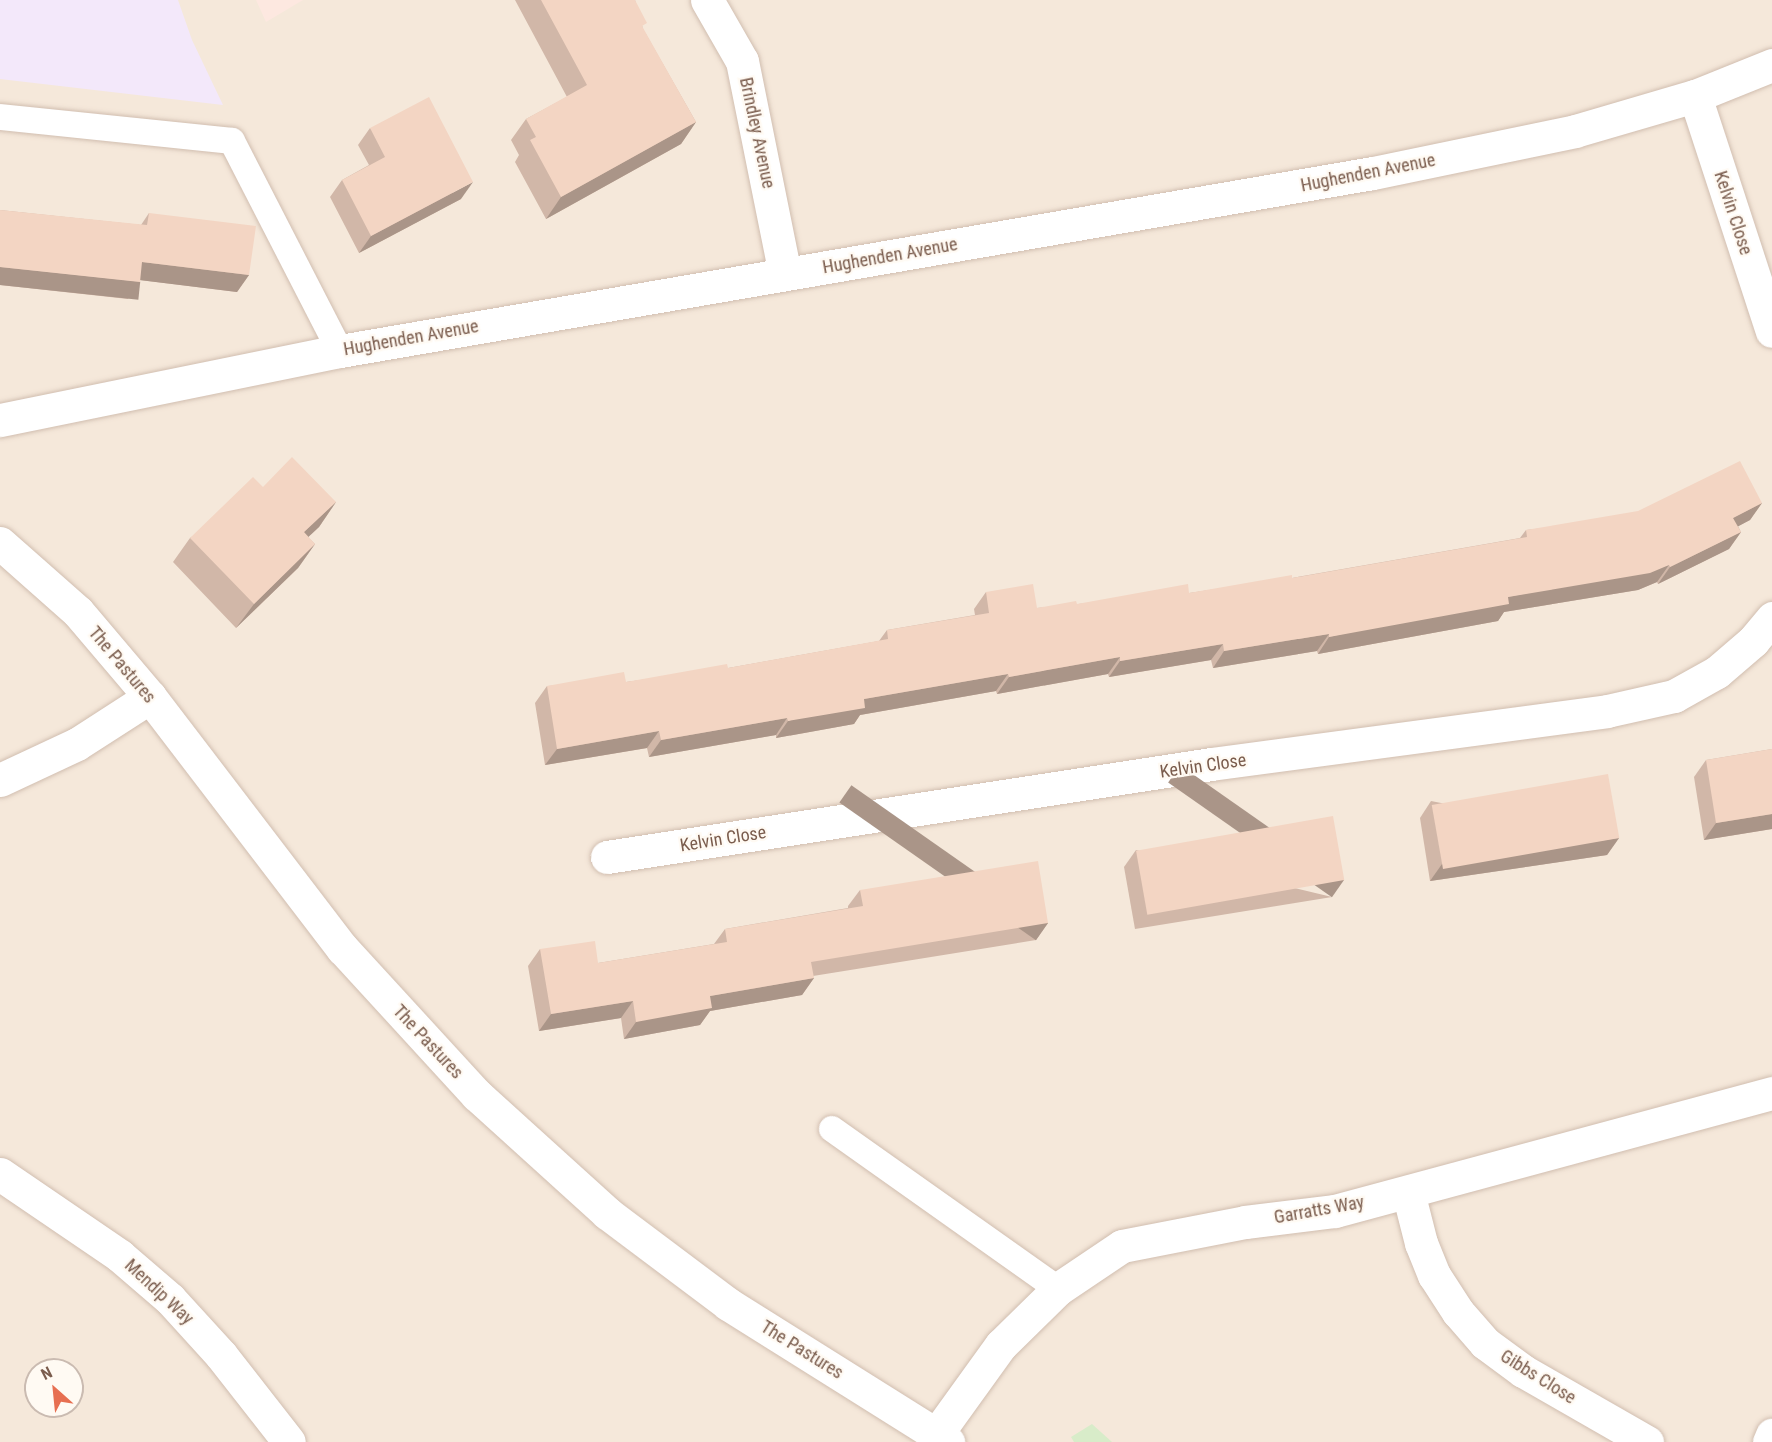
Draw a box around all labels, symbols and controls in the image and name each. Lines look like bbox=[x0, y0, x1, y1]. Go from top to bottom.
street label: Brindley Avenue bbox=[735, 75, 779, 191]
street label: Hughenden Avenue bbox=[1299, 149, 1437, 197]
street label: Kelvin Close bbox=[1709, 168, 1757, 258]
street label: Hughenden Avenue bbox=[821, 234, 959, 278]
street label: Hughenden Avenue bbox=[342, 316, 480, 360]
street label: The Pastures bbox=[84, 622, 160, 708]
street label: Kelvin Close bbox=[1158, 749, 1248, 783]
street label: Kelvin Close bbox=[678, 822, 768, 856]
street label: The Pastures bbox=[388, 1001, 468, 1083]
street label: Garratts Way bbox=[1272, 1191, 1366, 1229]
street label: Mendip Way bbox=[120, 1255, 198, 1329]
street label: The Pastures bbox=[757, 1316, 847, 1384]
street label: Gibbs Close bbox=[1496, 1345, 1580, 1409]
north arrow bbox=[24, 1358, 84, 1418]
text: N bbox=[38, 1363, 55, 1384]

